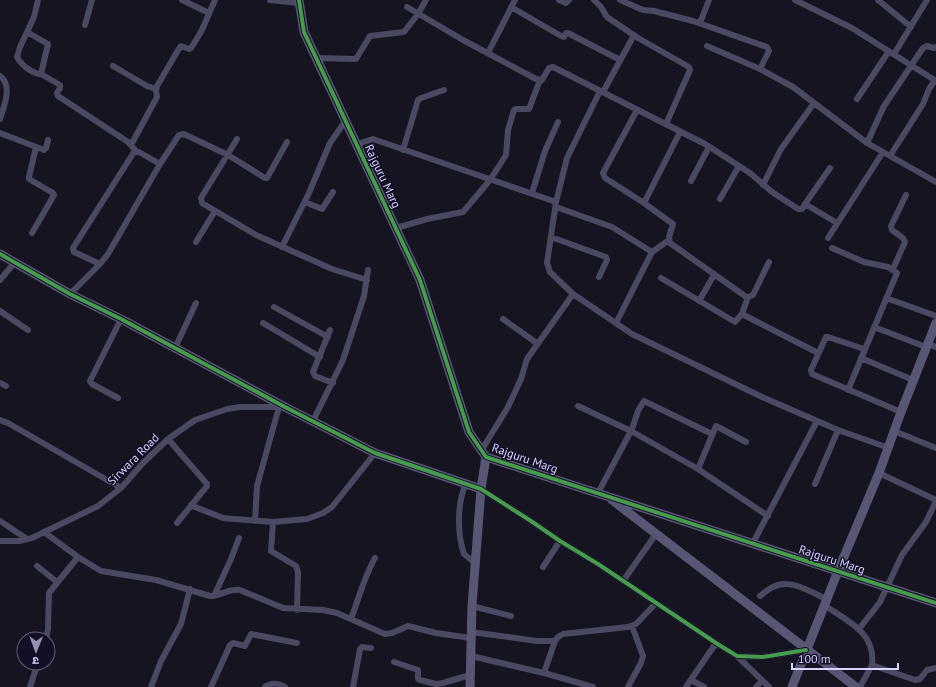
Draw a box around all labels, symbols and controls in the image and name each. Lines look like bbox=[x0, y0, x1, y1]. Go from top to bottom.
street label: Rajguru Marg bbox=[362, 142, 404, 210]
street label: Sirwara Road bbox=[104, 430, 162, 488]
street label: Rajguru Marg bbox=[490, 440, 560, 476]
street label: Rajguru Marg bbox=[797, 541, 867, 577]
north arrow bbox=[16, 631, 56, 671]
scale bar bbox=[792, 645, 898, 671]
text: 100 m bbox=[798, 651, 831, 666]
text: उ bbox=[32, 654, 39, 668]

